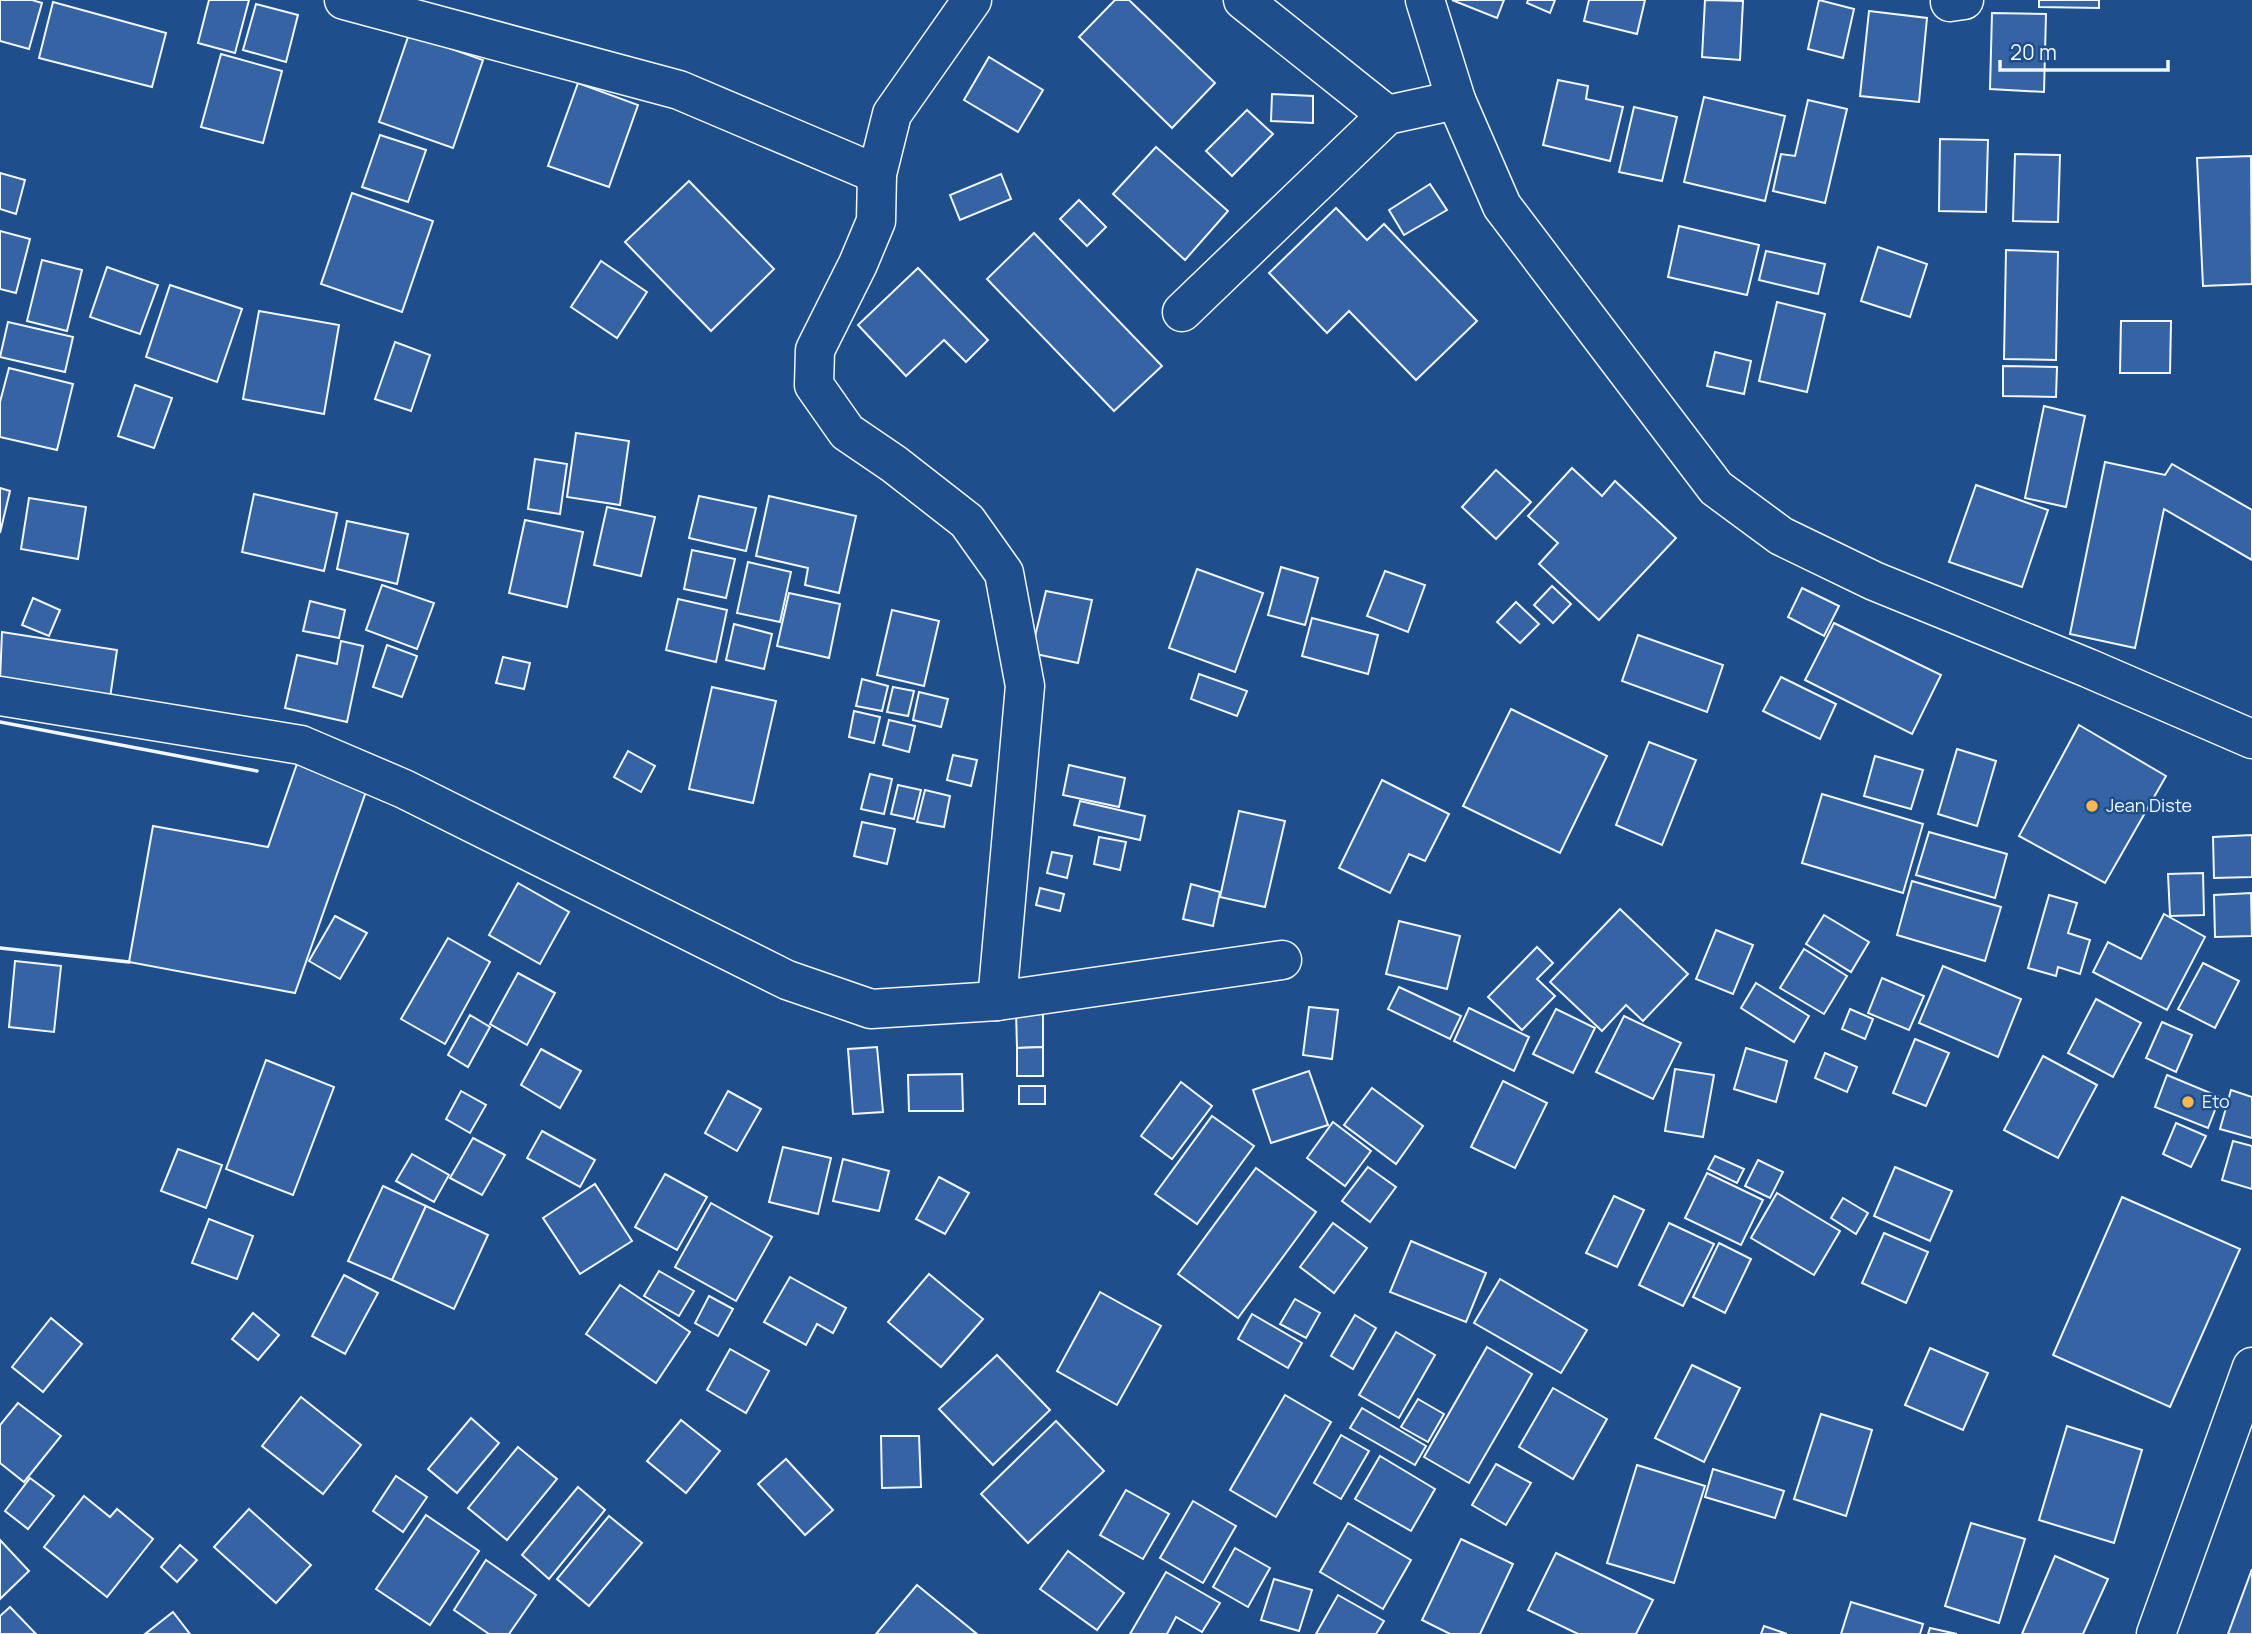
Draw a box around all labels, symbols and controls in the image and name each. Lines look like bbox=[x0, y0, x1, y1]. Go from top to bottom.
scale bar bbox=[2000, 28, 2168, 72]
text: 20 m bbox=[2010, 38, 2057, 66]
place label: Jean Diste bbox=[2106, 793, 2192, 817]
marker: Jean Diste bbox=[2084, 798, 2100, 814]
place label: Eto bbox=[2202, 1089, 2230, 1113]
marker: Eto bbox=[2180, 1094, 2196, 1110]

